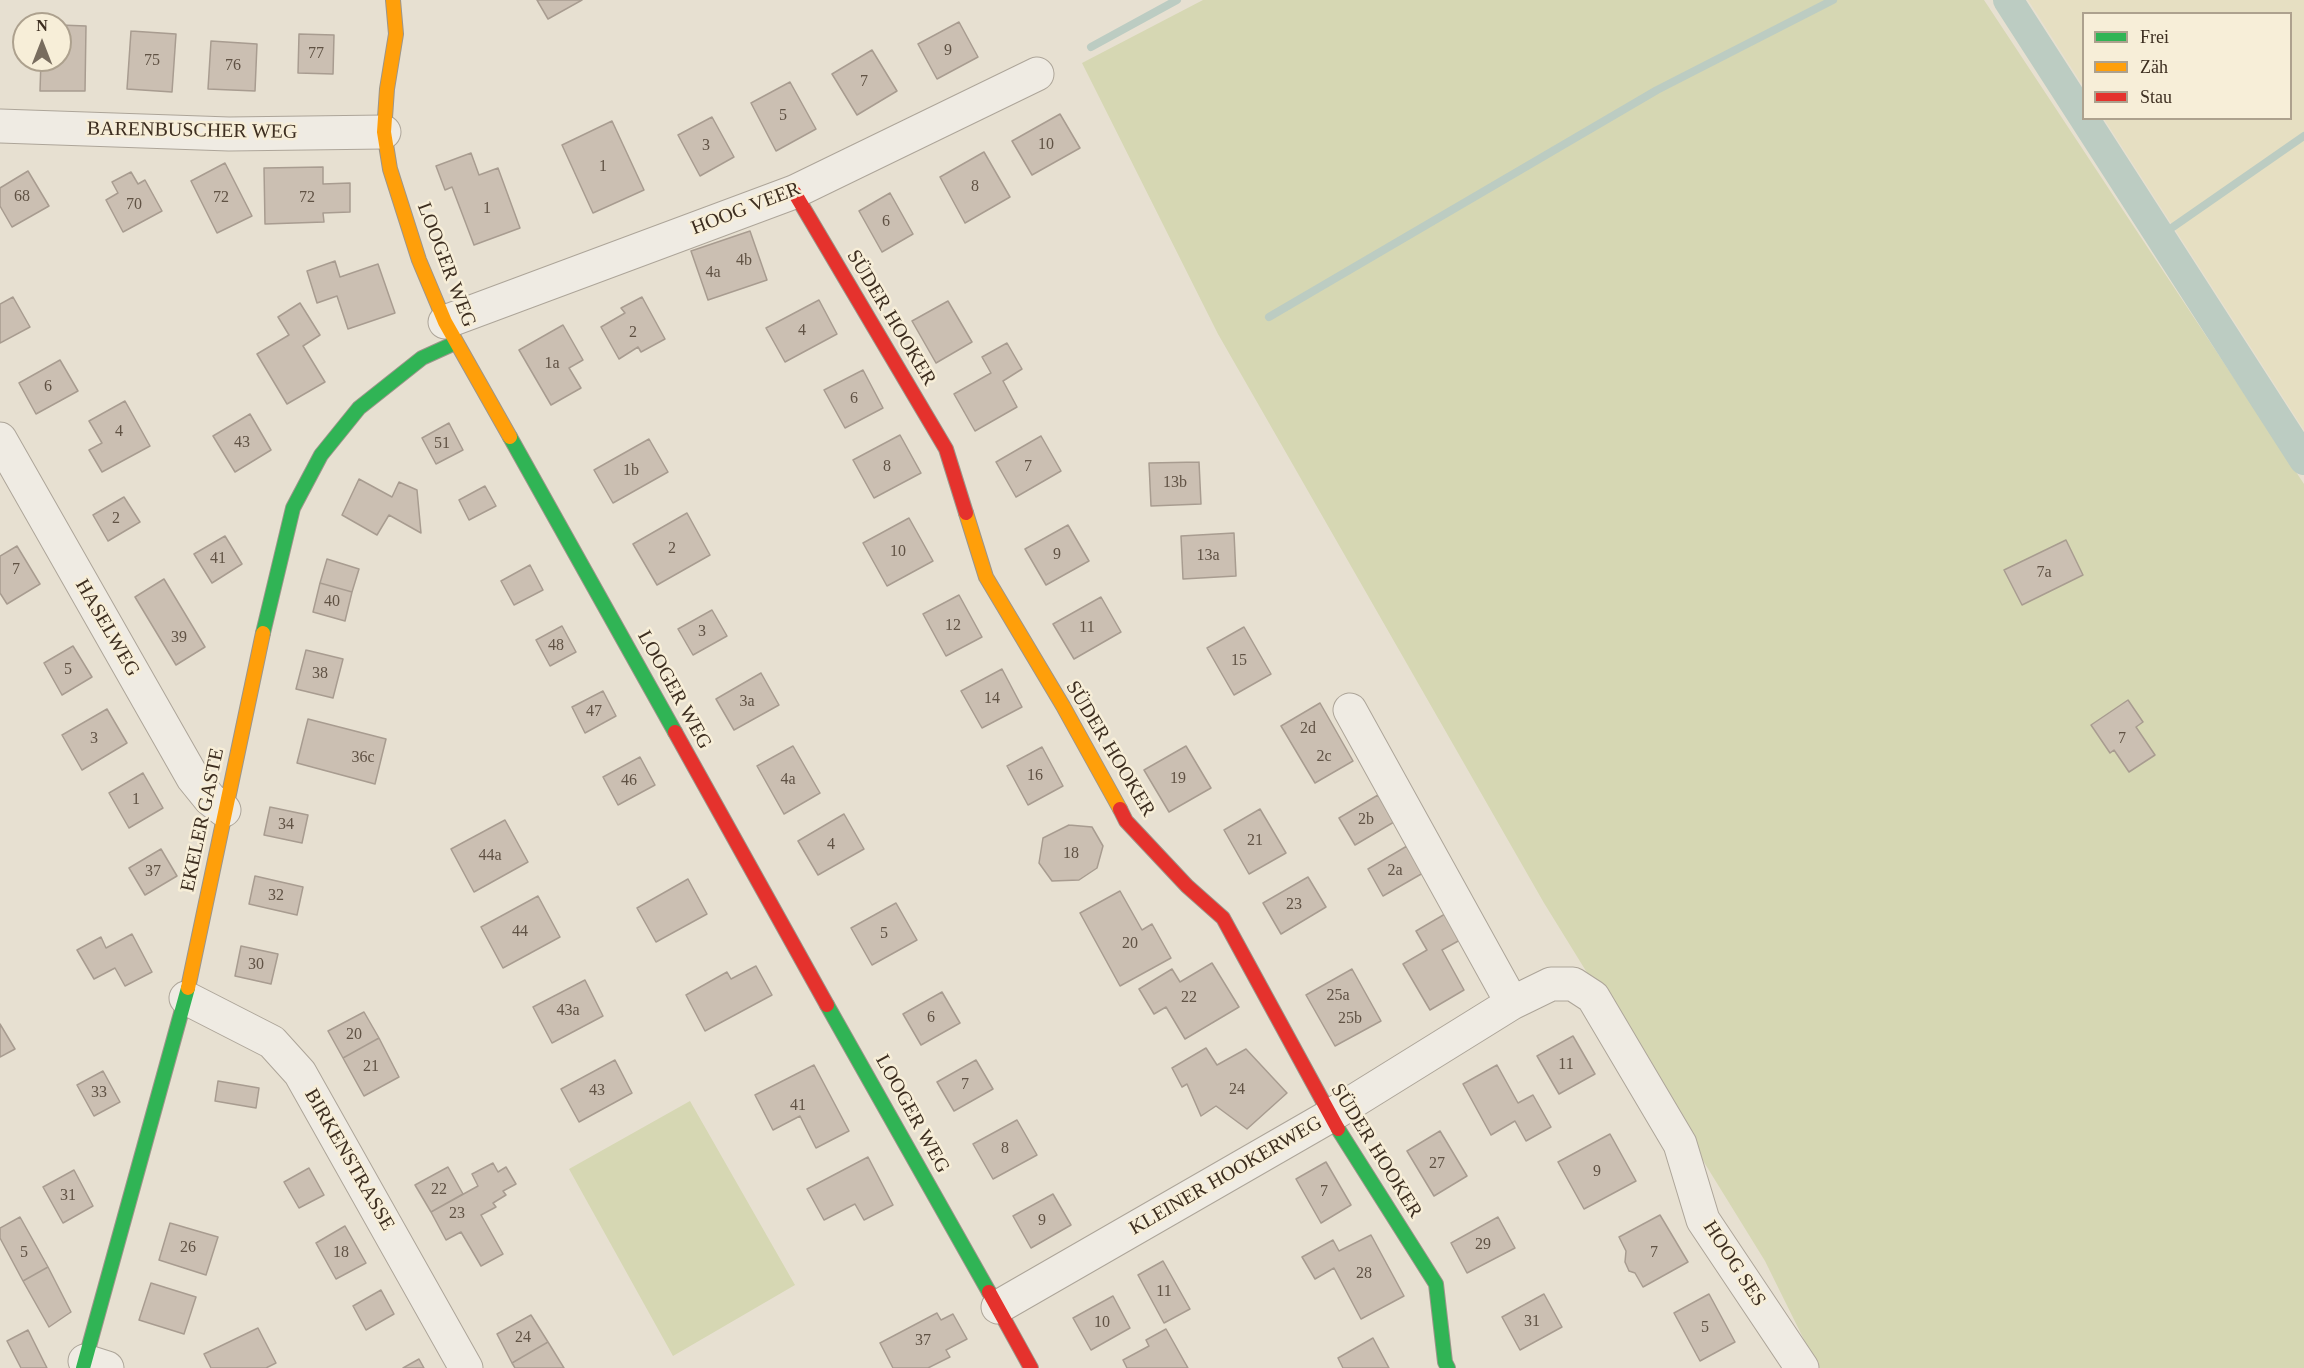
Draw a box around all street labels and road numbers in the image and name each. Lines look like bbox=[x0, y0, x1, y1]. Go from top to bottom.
street label: BARENBUSCHER WEG bbox=[87, 117, 297, 145]
street label: HOOG VEER bbox=[688, 177, 804, 241]
street label: LOOGER WEG bbox=[411, 199, 481, 331]
street label: SÜDER HOOKER bbox=[841, 246, 941, 390]
street label: HASELWEG bbox=[69, 575, 145, 681]
street label: LOOGER WEG bbox=[632, 627, 716, 753]
street label: SÜDER HOOKER bbox=[1060, 677, 1160, 821]
street label: EKELER GASTE bbox=[176, 746, 230, 894]
street label: LOOGER WEG bbox=[870, 1051, 954, 1177]
street label: SÜDER HOOKER bbox=[1325, 1079, 1427, 1223]
street label: BIRKENSTRASSE bbox=[299, 1085, 399, 1235]
street label: KLEINER HOOKERWEG bbox=[1125, 1111, 1327, 1241]
street label: HOOG SES bbox=[1697, 1217, 1771, 1311]

